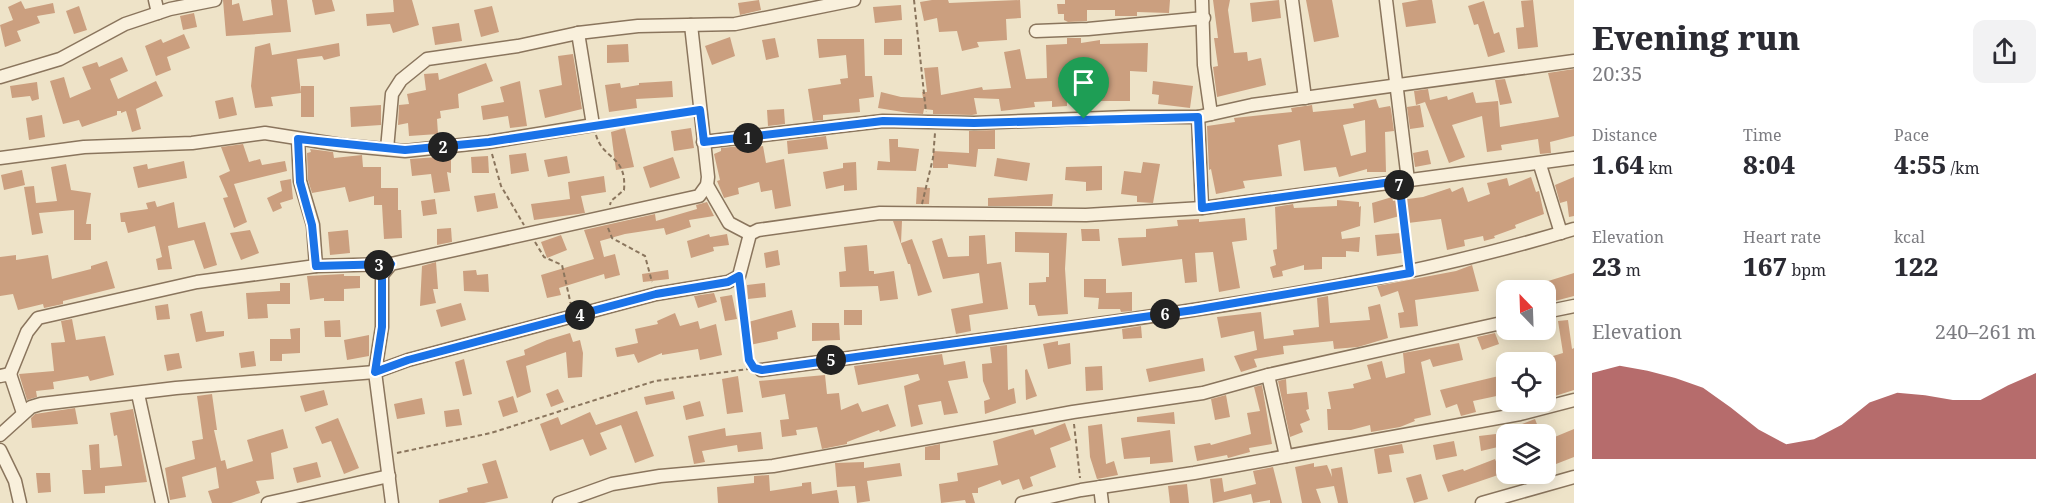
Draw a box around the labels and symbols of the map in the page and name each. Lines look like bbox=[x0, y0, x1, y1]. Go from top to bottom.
pin bbox=[1058, 57, 1109, 119]
pin: 1 bbox=[733, 123, 763, 153]
pin: 2 bbox=[428, 132, 458, 162]
pin: 7 bbox=[1384, 170, 1414, 200]
pin: 3 bbox=[364, 250, 394, 280]
north arrow bbox=[1496, 280, 1556, 340]
pin: 6 bbox=[1150, 299, 1180, 329]
pin: 4 bbox=[565, 300, 595, 330]
pin: 5 bbox=[816, 345, 846, 375]

